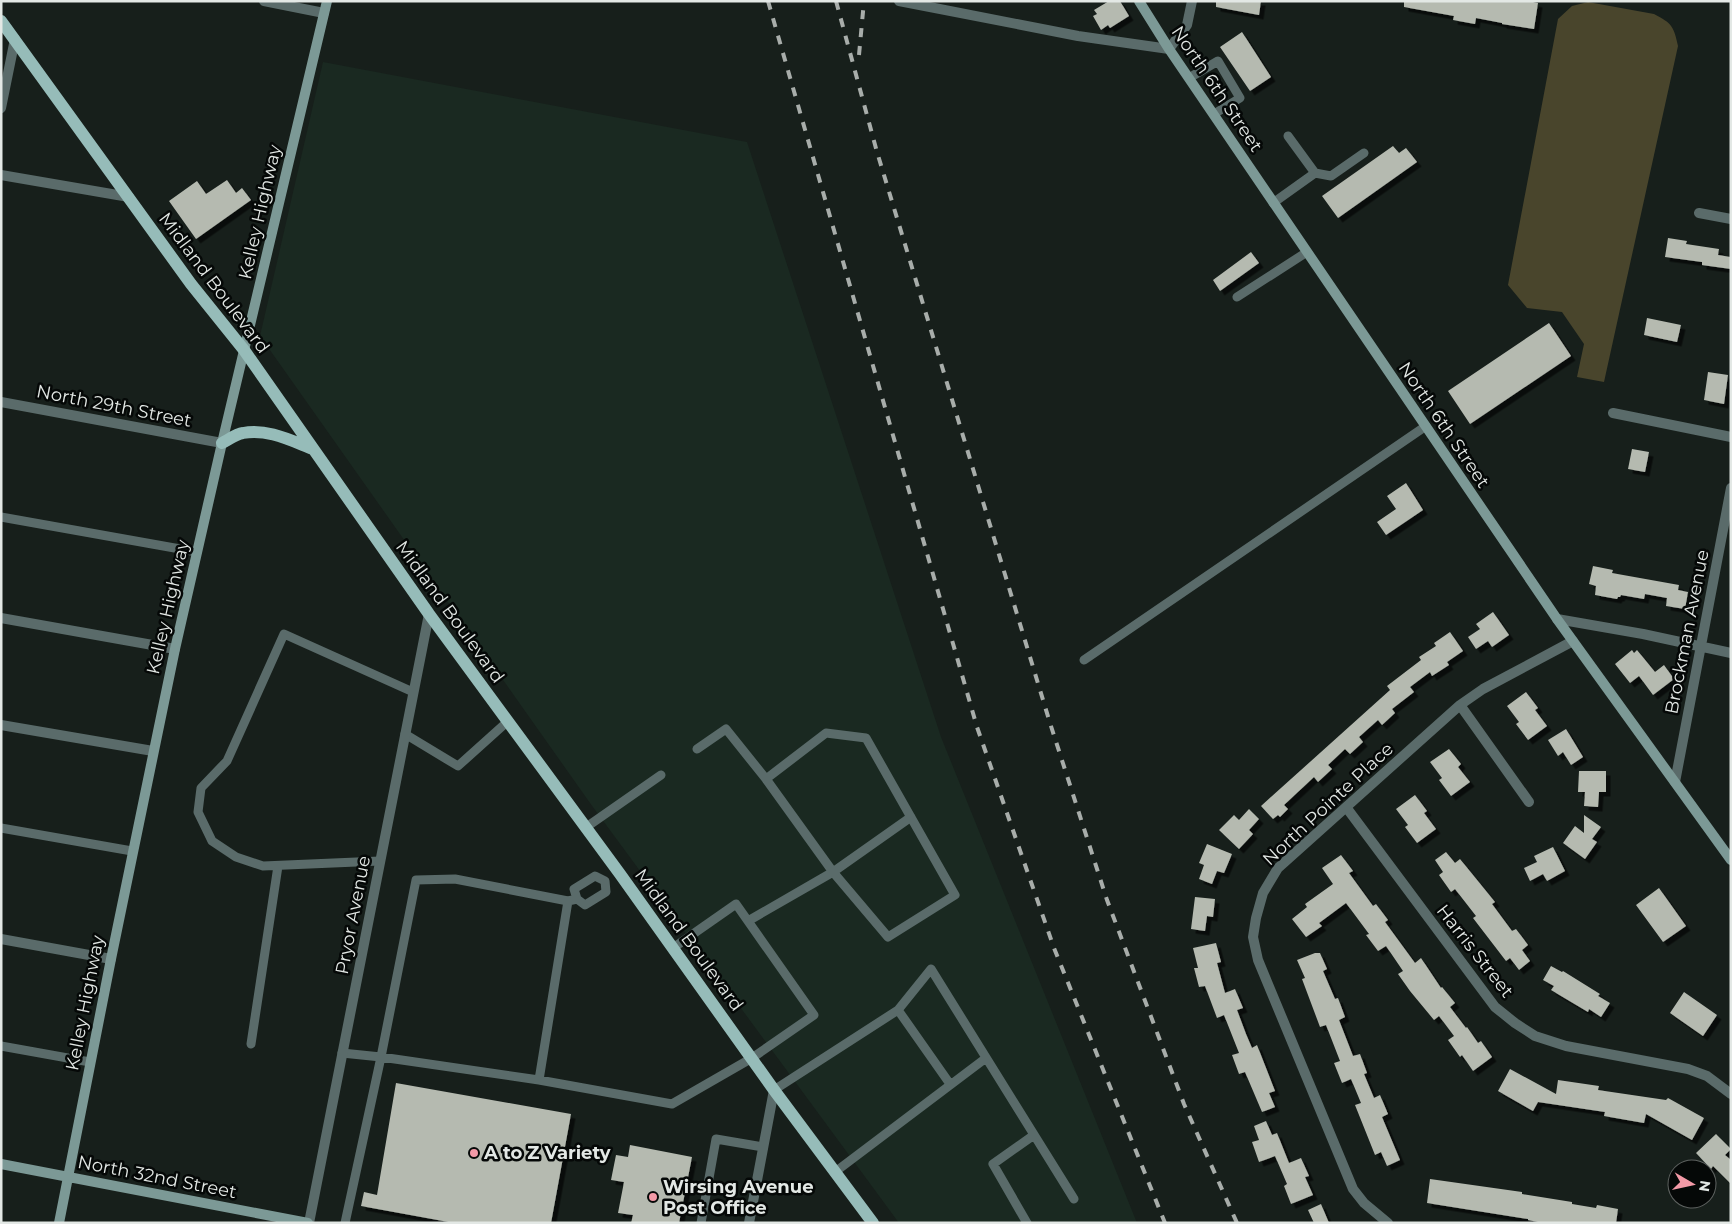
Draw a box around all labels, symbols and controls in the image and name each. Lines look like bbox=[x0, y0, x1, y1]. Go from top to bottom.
street label: North 6th Street bbox=[1167, 22, 1267, 156]
street label: Kelley Highway bbox=[234, 142, 286, 281]
street label: Midland Boulevard bbox=[154, 208, 274, 358]
street label: North 6th Street bbox=[1394, 358, 1494, 492]
street label: North 29th Street bbox=[35, 380, 193, 432]
street label: Kelley Highway bbox=[142, 537, 194, 676]
street label: Midland Boulevard bbox=[391, 537, 509, 687]
street label: Brockman Avenue bbox=[1660, 548, 1714, 716]
street label: North Pointe Place bbox=[1258, 738, 1398, 870]
street label: Pryor Avenue bbox=[331, 854, 375, 976]
street label: Midland Boulevard bbox=[630, 865, 748, 1015]
street label: Harris Street bbox=[1432, 900, 1518, 1002]
street label: Kelley Highway bbox=[61, 933, 109, 1073]
place label: A to Z Variety bbox=[483, 1142, 611, 1164]
marker: A to Z Variety bbox=[468, 1147, 480, 1159]
street label: North 32nd Street bbox=[76, 1151, 238, 1203]
north arrow bbox=[1667, 1159, 1717, 1209]
place label: Wirsing Avenue Post Office bbox=[663, 1176, 814, 1219]
text: N bbox=[1695, 1179, 1715, 1193]
marker: Wirsing Avenue Post Office bbox=[647, 1191, 659, 1203]

